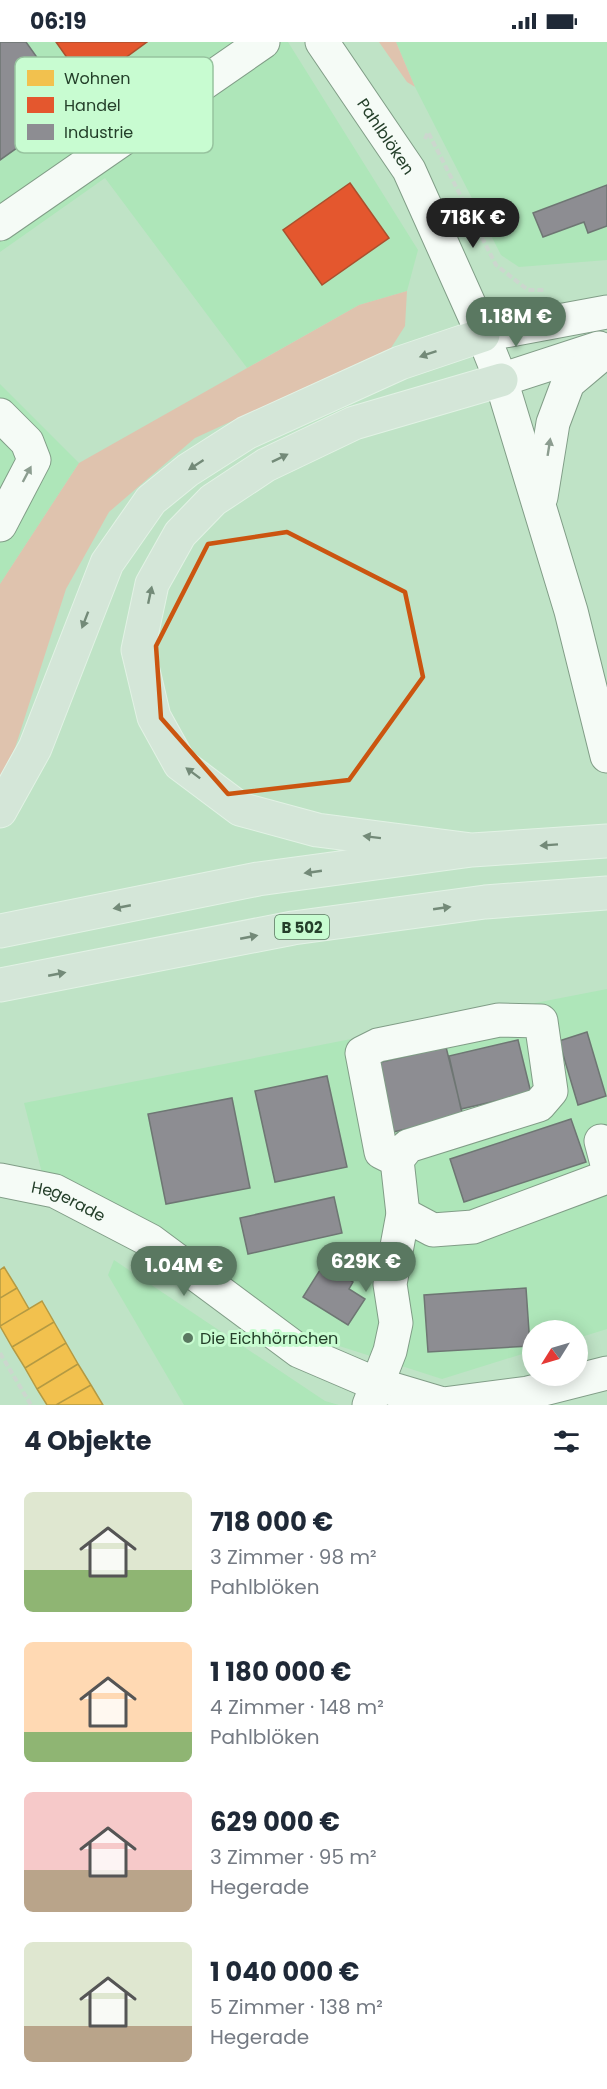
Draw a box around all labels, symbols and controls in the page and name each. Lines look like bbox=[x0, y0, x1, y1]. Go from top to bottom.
text: 06:19 bbox=[30, 6, 86, 37]
legend bbox=[15, 57, 213, 153]
text: Wohnen bbox=[64, 67, 131, 90]
text: Handel bbox=[64, 94, 121, 117]
street label: Pahlblöken bbox=[352, 94, 420, 179]
text: Industrie bbox=[64, 121, 133, 144]
pin: 718K € bbox=[424, 198, 522, 249]
text: 718K € bbox=[440, 203, 506, 231]
pin: 1.18M € bbox=[461, 297, 571, 348]
text: 1.18M € bbox=[480, 302, 552, 330]
one-way arrow bbox=[419, 349, 437, 359]
one-way arrow bbox=[545, 437, 554, 456]
one-way arrow bbox=[272, 453, 289, 462]
one-way arrow bbox=[188, 459, 204, 471]
one-way arrow bbox=[22, 465, 32, 482]
one-way arrow bbox=[145, 585, 155, 604]
one-way arrow bbox=[79, 611, 89, 629]
one-way arrow bbox=[185, 767, 201, 779]
one-way arrow bbox=[363, 833, 382, 842]
one-way arrow bbox=[539, 840, 558, 850]
one-way arrow bbox=[304, 867, 323, 876]
one-way arrow bbox=[112, 903, 131, 912]
one-way arrow bbox=[432, 903, 451, 912]
road number: B 502 bbox=[275, 915, 329, 939]
one-way arrow bbox=[239, 932, 258, 941]
one-way arrow bbox=[48, 969, 67, 978]
street label: Hegerade bbox=[29, 1175, 110, 1227]
pin: 629K € bbox=[317, 1242, 415, 1293]
pin: 1.04M € bbox=[129, 1246, 239, 1297]
text: 629K € bbox=[331, 1247, 401, 1275]
text: 1.04M € bbox=[145, 1251, 223, 1279]
north arrow bbox=[522, 1320, 588, 1386]
map controls bbox=[522, 1320, 588, 1386]
place label: Die Eichhörnchen bbox=[200, 1327, 338, 1350]
marker: Die Eichhörnchen bbox=[181, 1331, 195, 1345]
text: 4 Objekte bbox=[24, 1423, 152, 1459]
icon: filters bbox=[550, 1425, 583, 1458]
text: 718 000 € bbox=[210, 1504, 333, 1540]
icon: home bbox=[72, 1516, 144, 1588]
text: 3 Zimmer · 98 m² bbox=[210, 1543, 377, 1571]
text: Pahlblöken bbox=[210, 1573, 320, 1601]
text: 1 180 000 € bbox=[210, 1654, 351, 1690]
icon: home bbox=[72, 1666, 144, 1738]
text: 4 Zimmer · 148 m² bbox=[210, 1693, 384, 1721]
text: Pahlblöken bbox=[210, 1723, 320, 1751]
text: 629 000 € bbox=[210, 1804, 340, 1840]
icon: home bbox=[72, 1816, 144, 1888]
text: 3 Zimmer · 95 m² bbox=[210, 1843, 377, 1871]
text: Hegerade bbox=[210, 1873, 309, 1901]
text: 1 040 000 € bbox=[210, 1954, 359, 1990]
icon: home bbox=[72, 1966, 144, 2038]
text: 5 Zimmer · 138 m² bbox=[210, 1993, 383, 2021]
text: Hegerade bbox=[210, 2023, 309, 2051]

